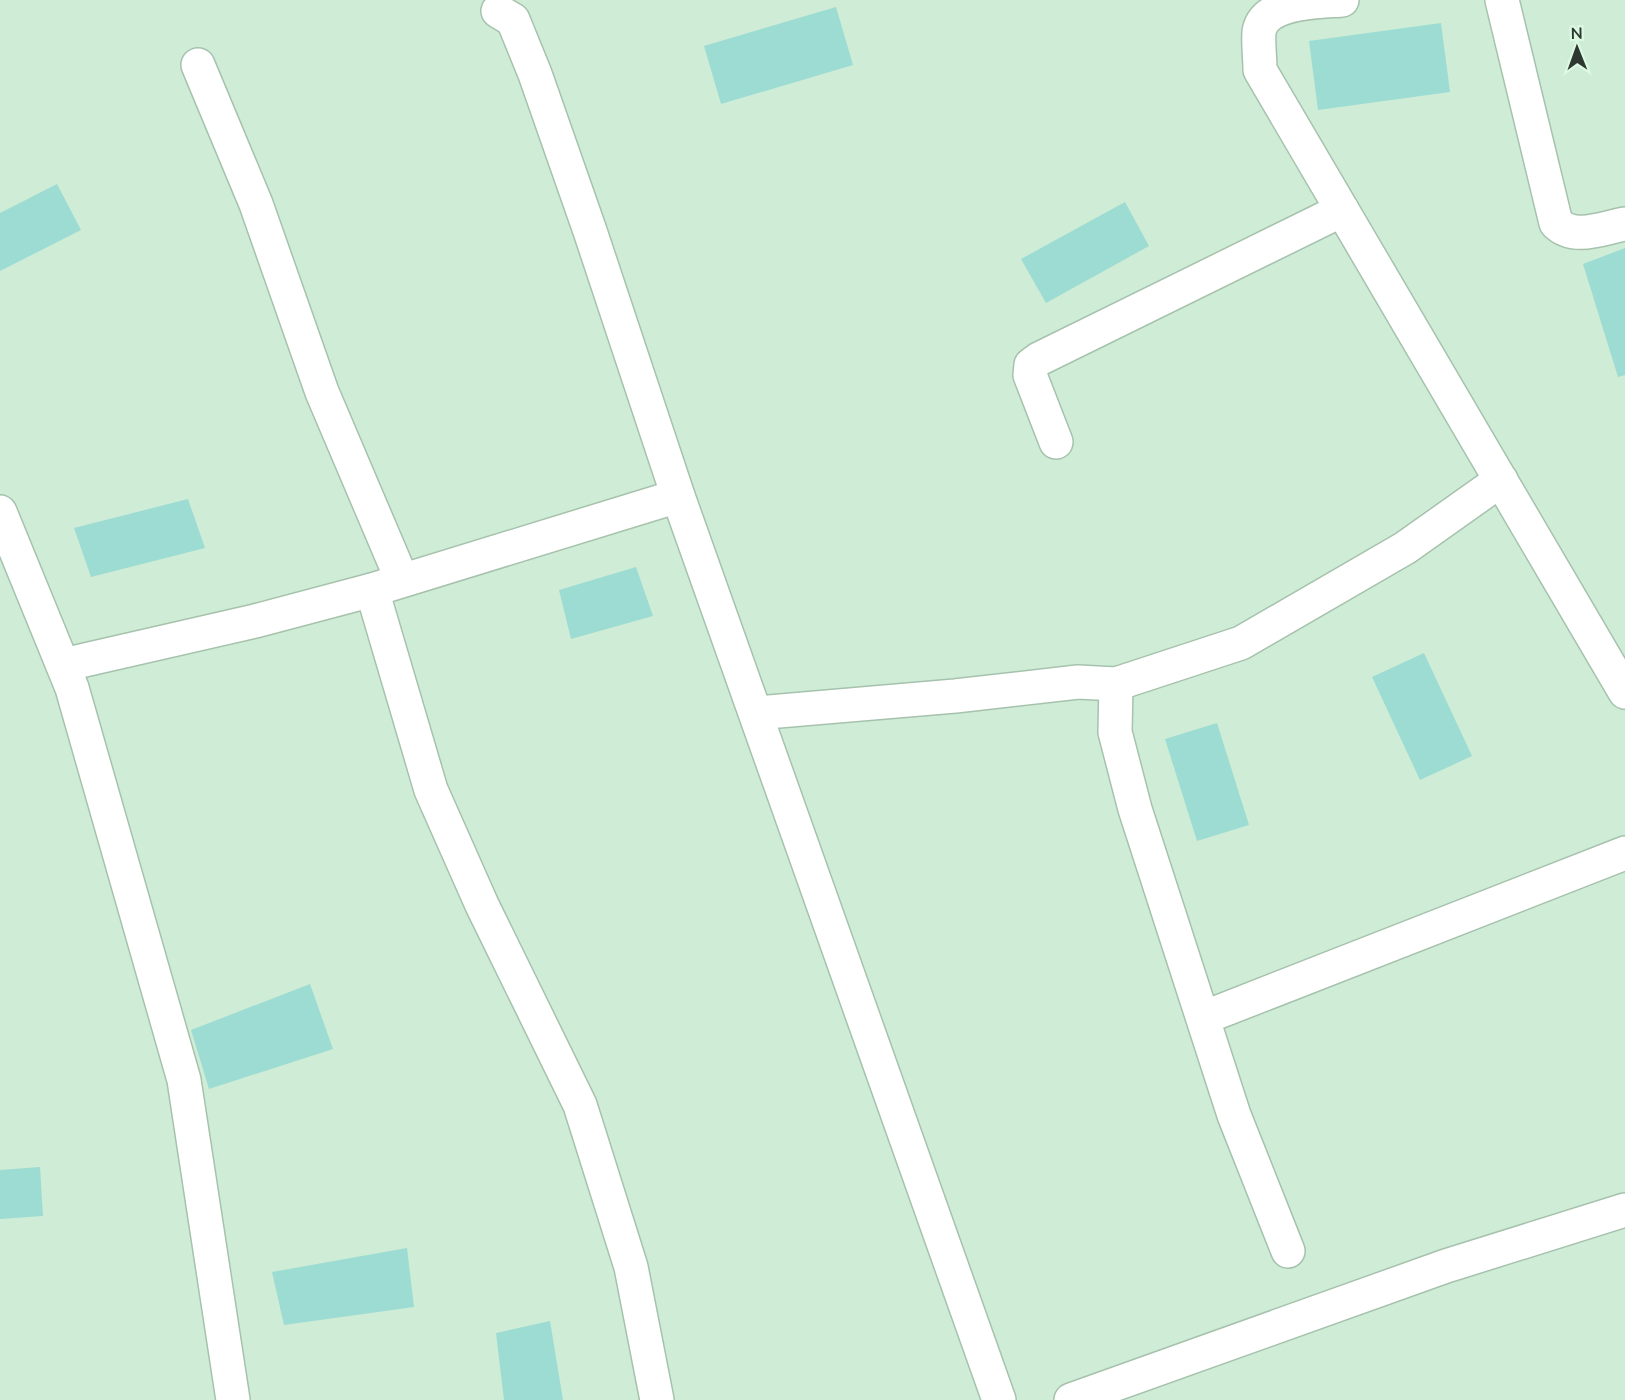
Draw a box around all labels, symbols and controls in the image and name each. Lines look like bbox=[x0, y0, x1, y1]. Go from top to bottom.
north arrow bbox=[1547, 18, 1607, 78]
text: N bbox=[1571, 23, 1583, 43]

